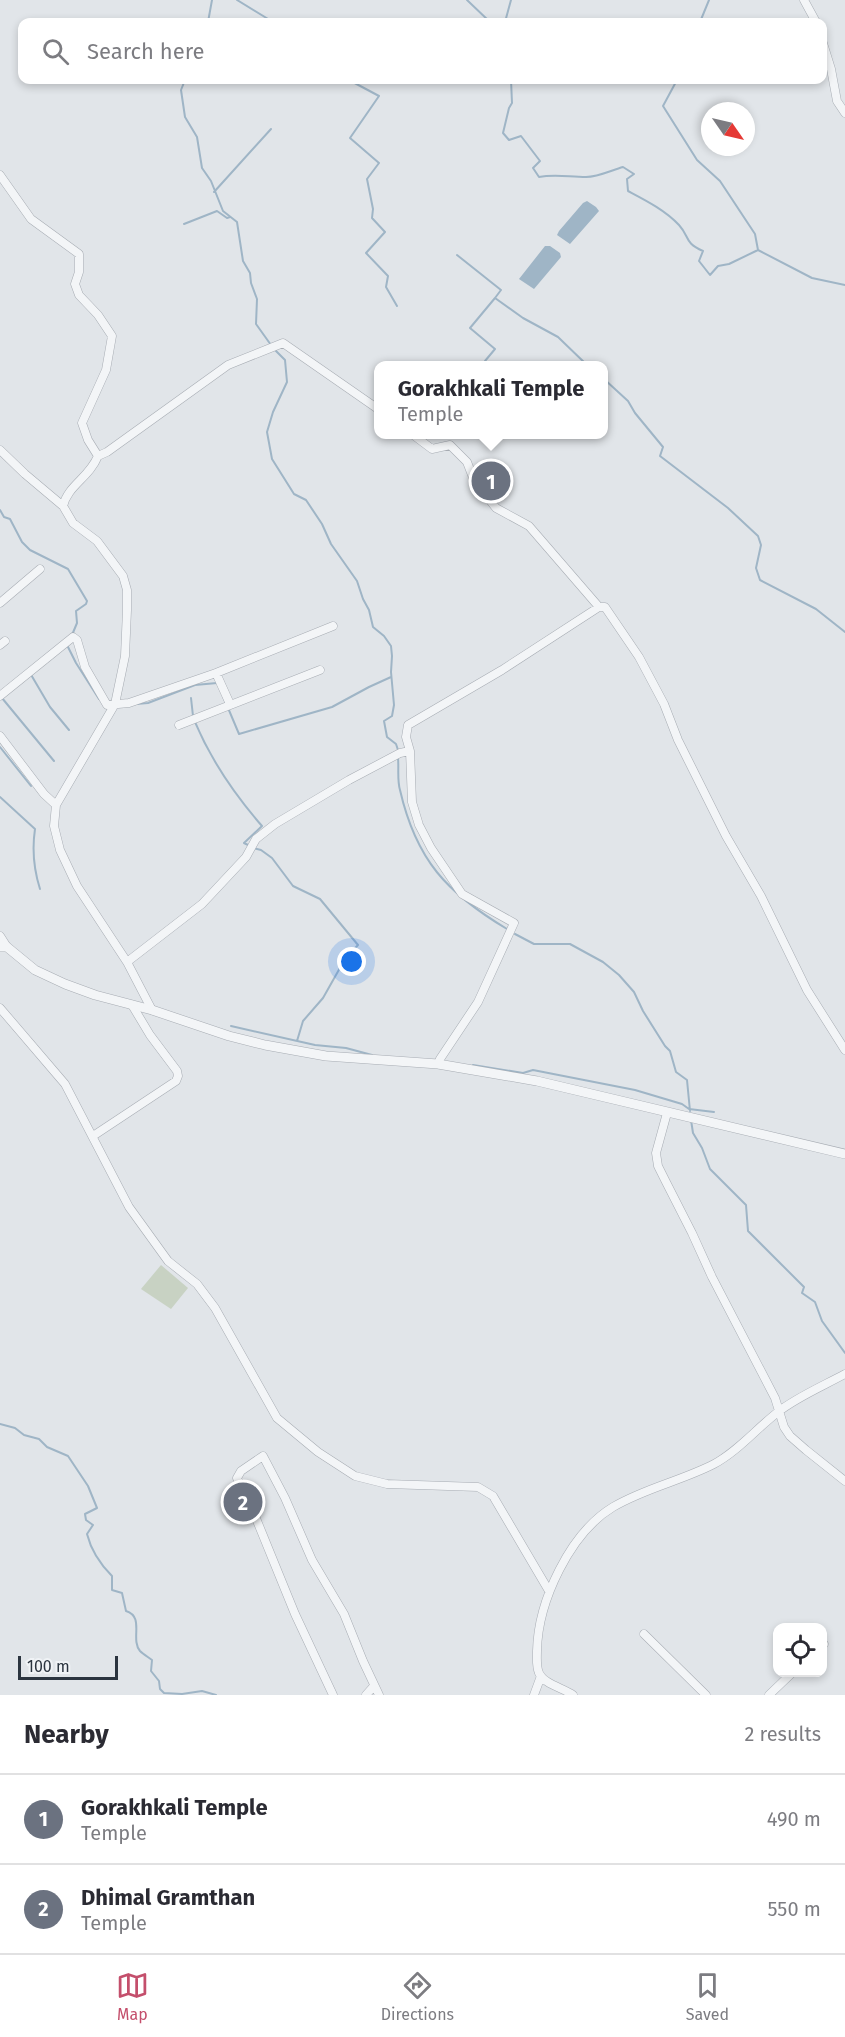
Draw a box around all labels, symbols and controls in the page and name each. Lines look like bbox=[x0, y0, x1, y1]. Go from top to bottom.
search box bbox=[18, 18, 827, 84]
icon: search bbox=[39, 35, 72, 68]
text: Search here bbox=[87, 38, 205, 65]
north arrow bbox=[701, 102, 755, 156]
popup bbox=[374, 361, 608, 439]
text: Gorakhkali Temple bbox=[398, 375, 584, 402]
text: Temple bbox=[398, 402, 463, 426]
pin: 1 bbox=[472, 458, 510, 504]
your location bbox=[337, 947, 366, 976]
pin: 2 bbox=[224, 1480, 262, 1524]
map controls bbox=[773, 1623, 827, 1677]
button: locate bbox=[773, 1623, 827, 1677]
scale bar bbox=[18, 1653, 118, 1680]
text: 100 m bbox=[27, 1657, 70, 1676]
text: Nearby bbox=[24, 1719, 109, 1750]
text: 2 results bbox=[744, 1722, 821, 1746]
text: Gorakhkali Temple bbox=[81, 1794, 268, 1821]
text: 1 bbox=[39, 1807, 48, 1831]
text: 490 m bbox=[767, 1807, 821, 1831]
text: Temple bbox=[81, 1821, 147, 1845]
text: Dhimal Gramthan bbox=[81, 1884, 255, 1911]
text: 2 bbox=[38, 1897, 49, 1921]
text: 550 m bbox=[767, 1897, 821, 1921]
text: Temple bbox=[81, 1911, 147, 1935]
tab: Map bbox=[116, 1969, 149, 2024]
tab: Directions bbox=[381, 1969, 454, 2024]
tab: Saved bbox=[686, 1969, 729, 2024]

